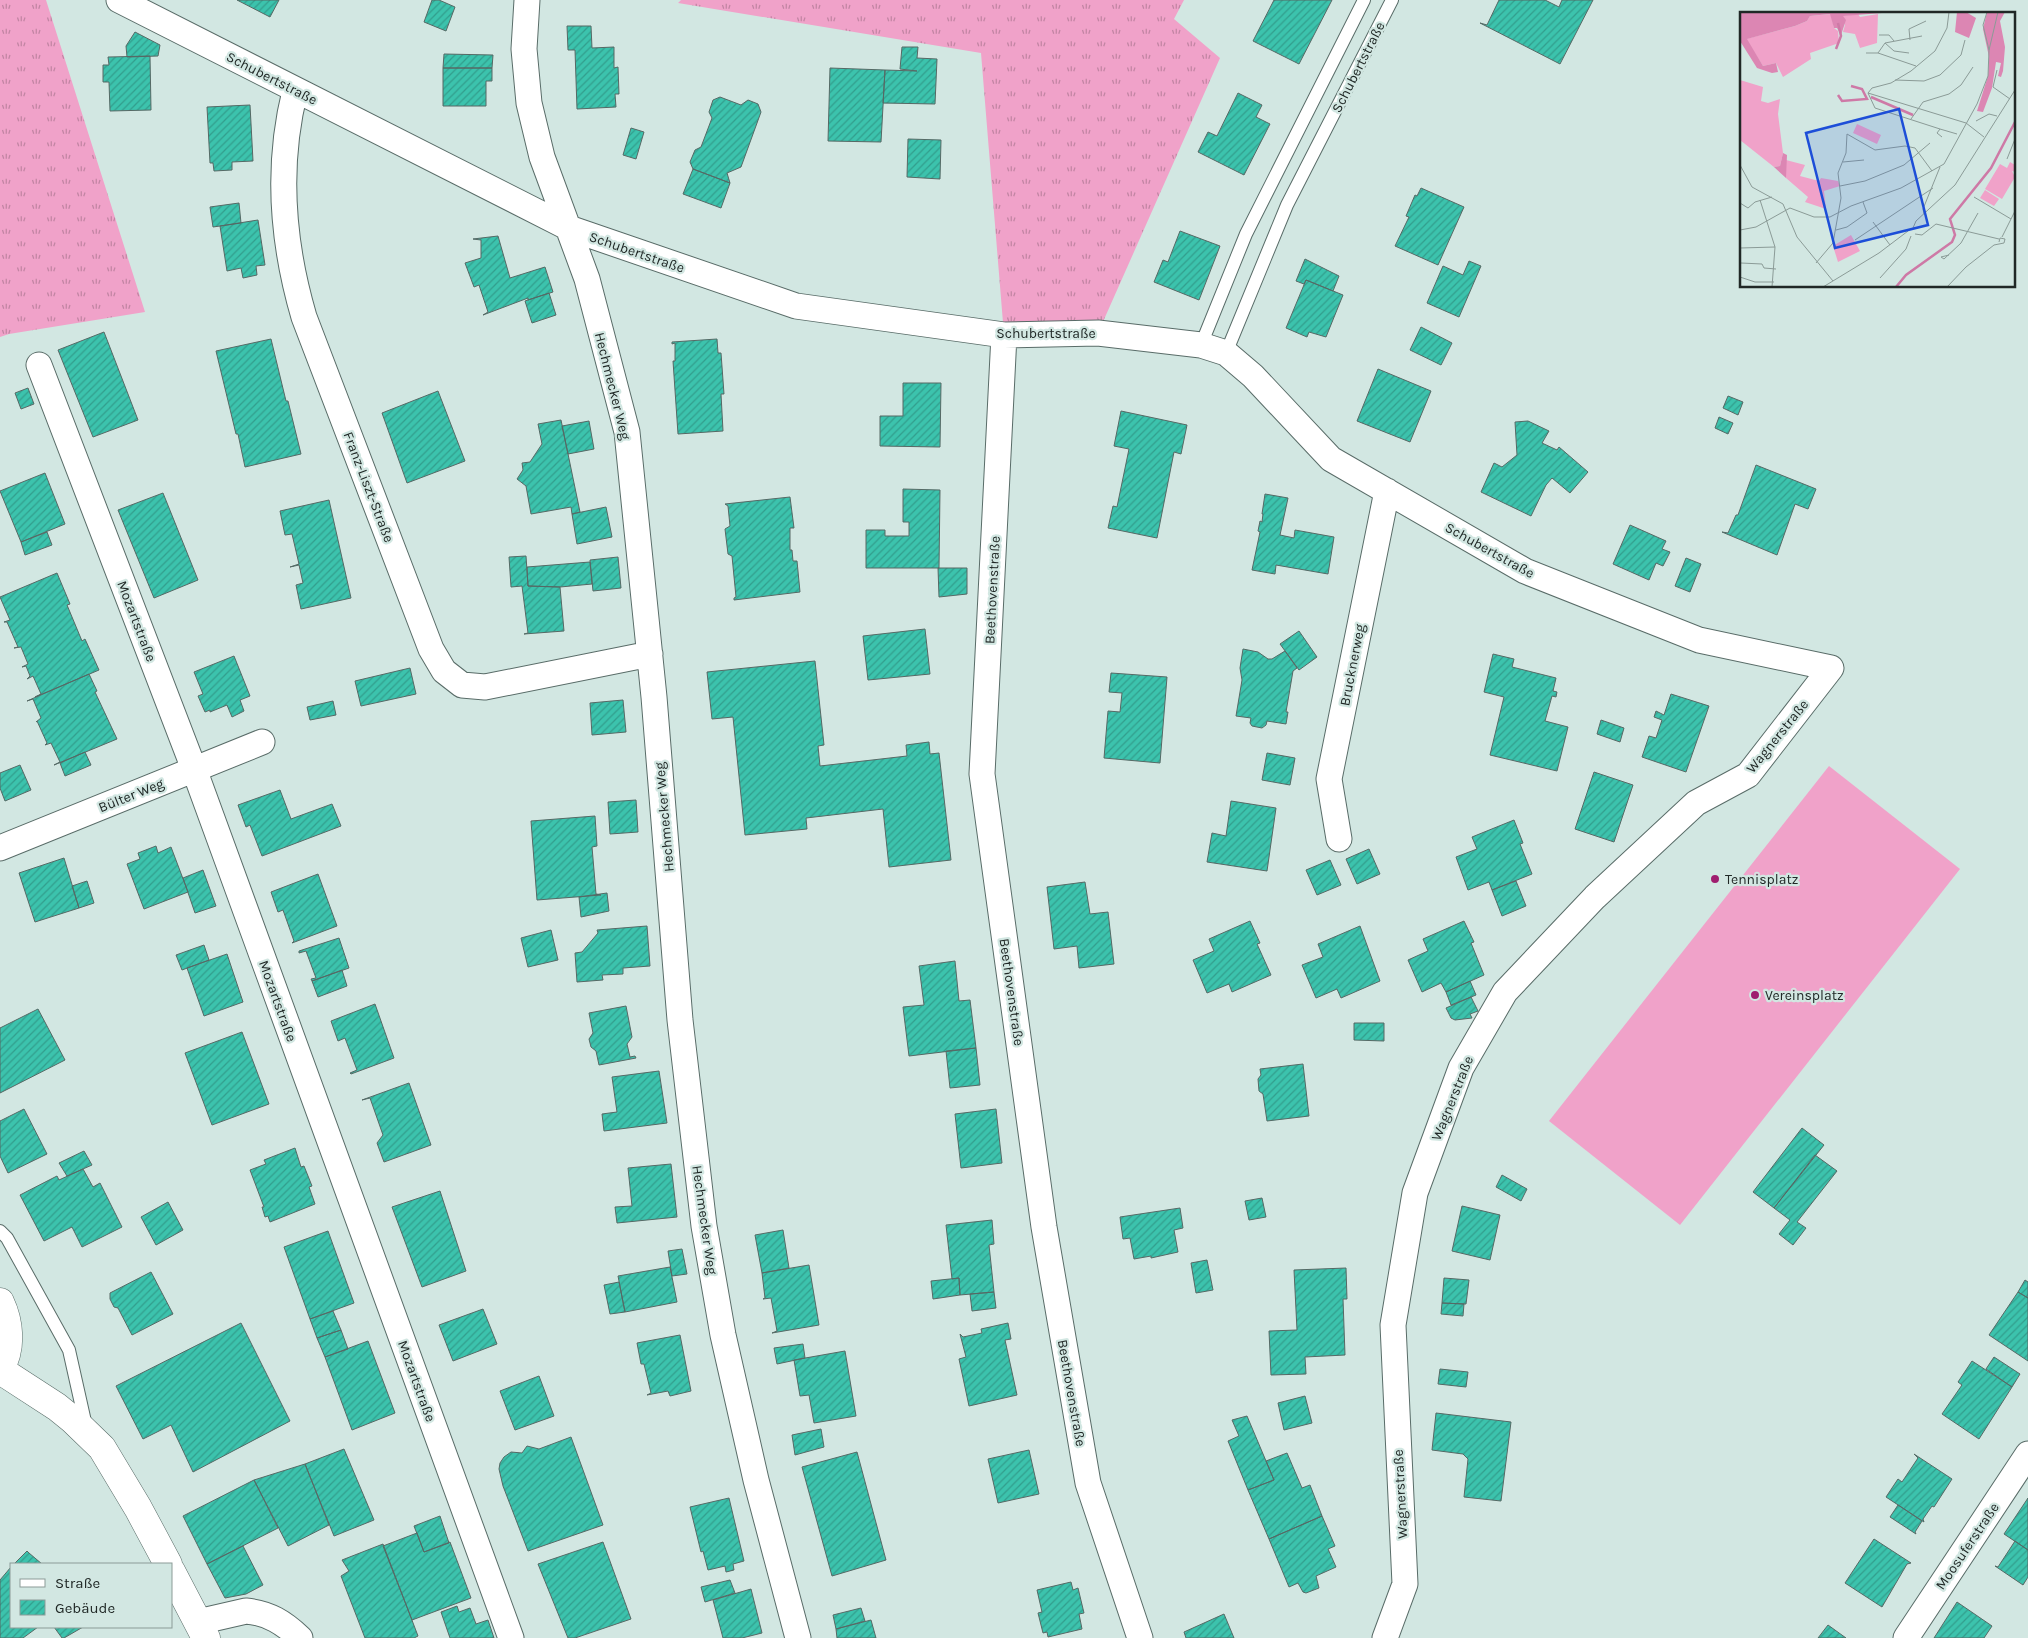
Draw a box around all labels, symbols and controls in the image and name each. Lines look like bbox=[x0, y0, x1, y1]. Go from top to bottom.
inset map bbox=[1740, 12, 2016, 288]
street label: Schubertstraße bbox=[1328, 19, 1389, 115]
street label: Schubertstraße bbox=[224, 48, 320, 109]
street label: Schubertstraße bbox=[587, 228, 687, 277]
street label: Schubertstraße bbox=[996, 325, 1096, 342]
street label: Hechmecker Weg bbox=[591, 331, 634, 442]
street label: Franz-Liszt-Straße bbox=[340, 429, 397, 545]
street label: Schubertstraße bbox=[1442, 519, 1537, 582]
street label: Beethovenstraße bbox=[981, 536, 1004, 645]
street label: Mozartstraße bbox=[113, 578, 160, 664]
street label: Brucknerweg bbox=[1336, 623, 1369, 708]
street label: Wagnerstraße bbox=[1743, 696, 1812, 776]
street label: Hechmecker Weg bbox=[651, 761, 678, 873]
street label: Bülter Weg bbox=[96, 775, 166, 816]
place label: Tennisplatz bbox=[1725, 871, 1798, 888]
marker: Tennisplatz bbox=[1709, 873, 1721, 885]
street label: Beethovenstraße bbox=[996, 937, 1027, 1047]
street label: Mozartstraße bbox=[255, 958, 300, 1044]
place label: Vereinsplatz bbox=[1765, 987, 1844, 1004]
marker: Vereinsplatz bbox=[1749, 989, 1761, 1001]
street label: Wagnerstraße bbox=[1428, 1053, 1477, 1143]
street label: Hechmecker Weg bbox=[688, 1164, 721, 1276]
street label: Mozartstraße bbox=[394, 1338, 439, 1424]
street label: Beethovenstraße bbox=[1054, 1338, 1089, 1448]
street label: Wagnerstraße bbox=[1390, 1449, 1411, 1539]
street label: Moosuferstraße bbox=[1932, 1500, 2003, 1593]
legend bbox=[10, 1563, 172, 1628]
text: Straße bbox=[55, 1574, 100, 1592]
text: Gebäude bbox=[55, 1599, 115, 1617]

